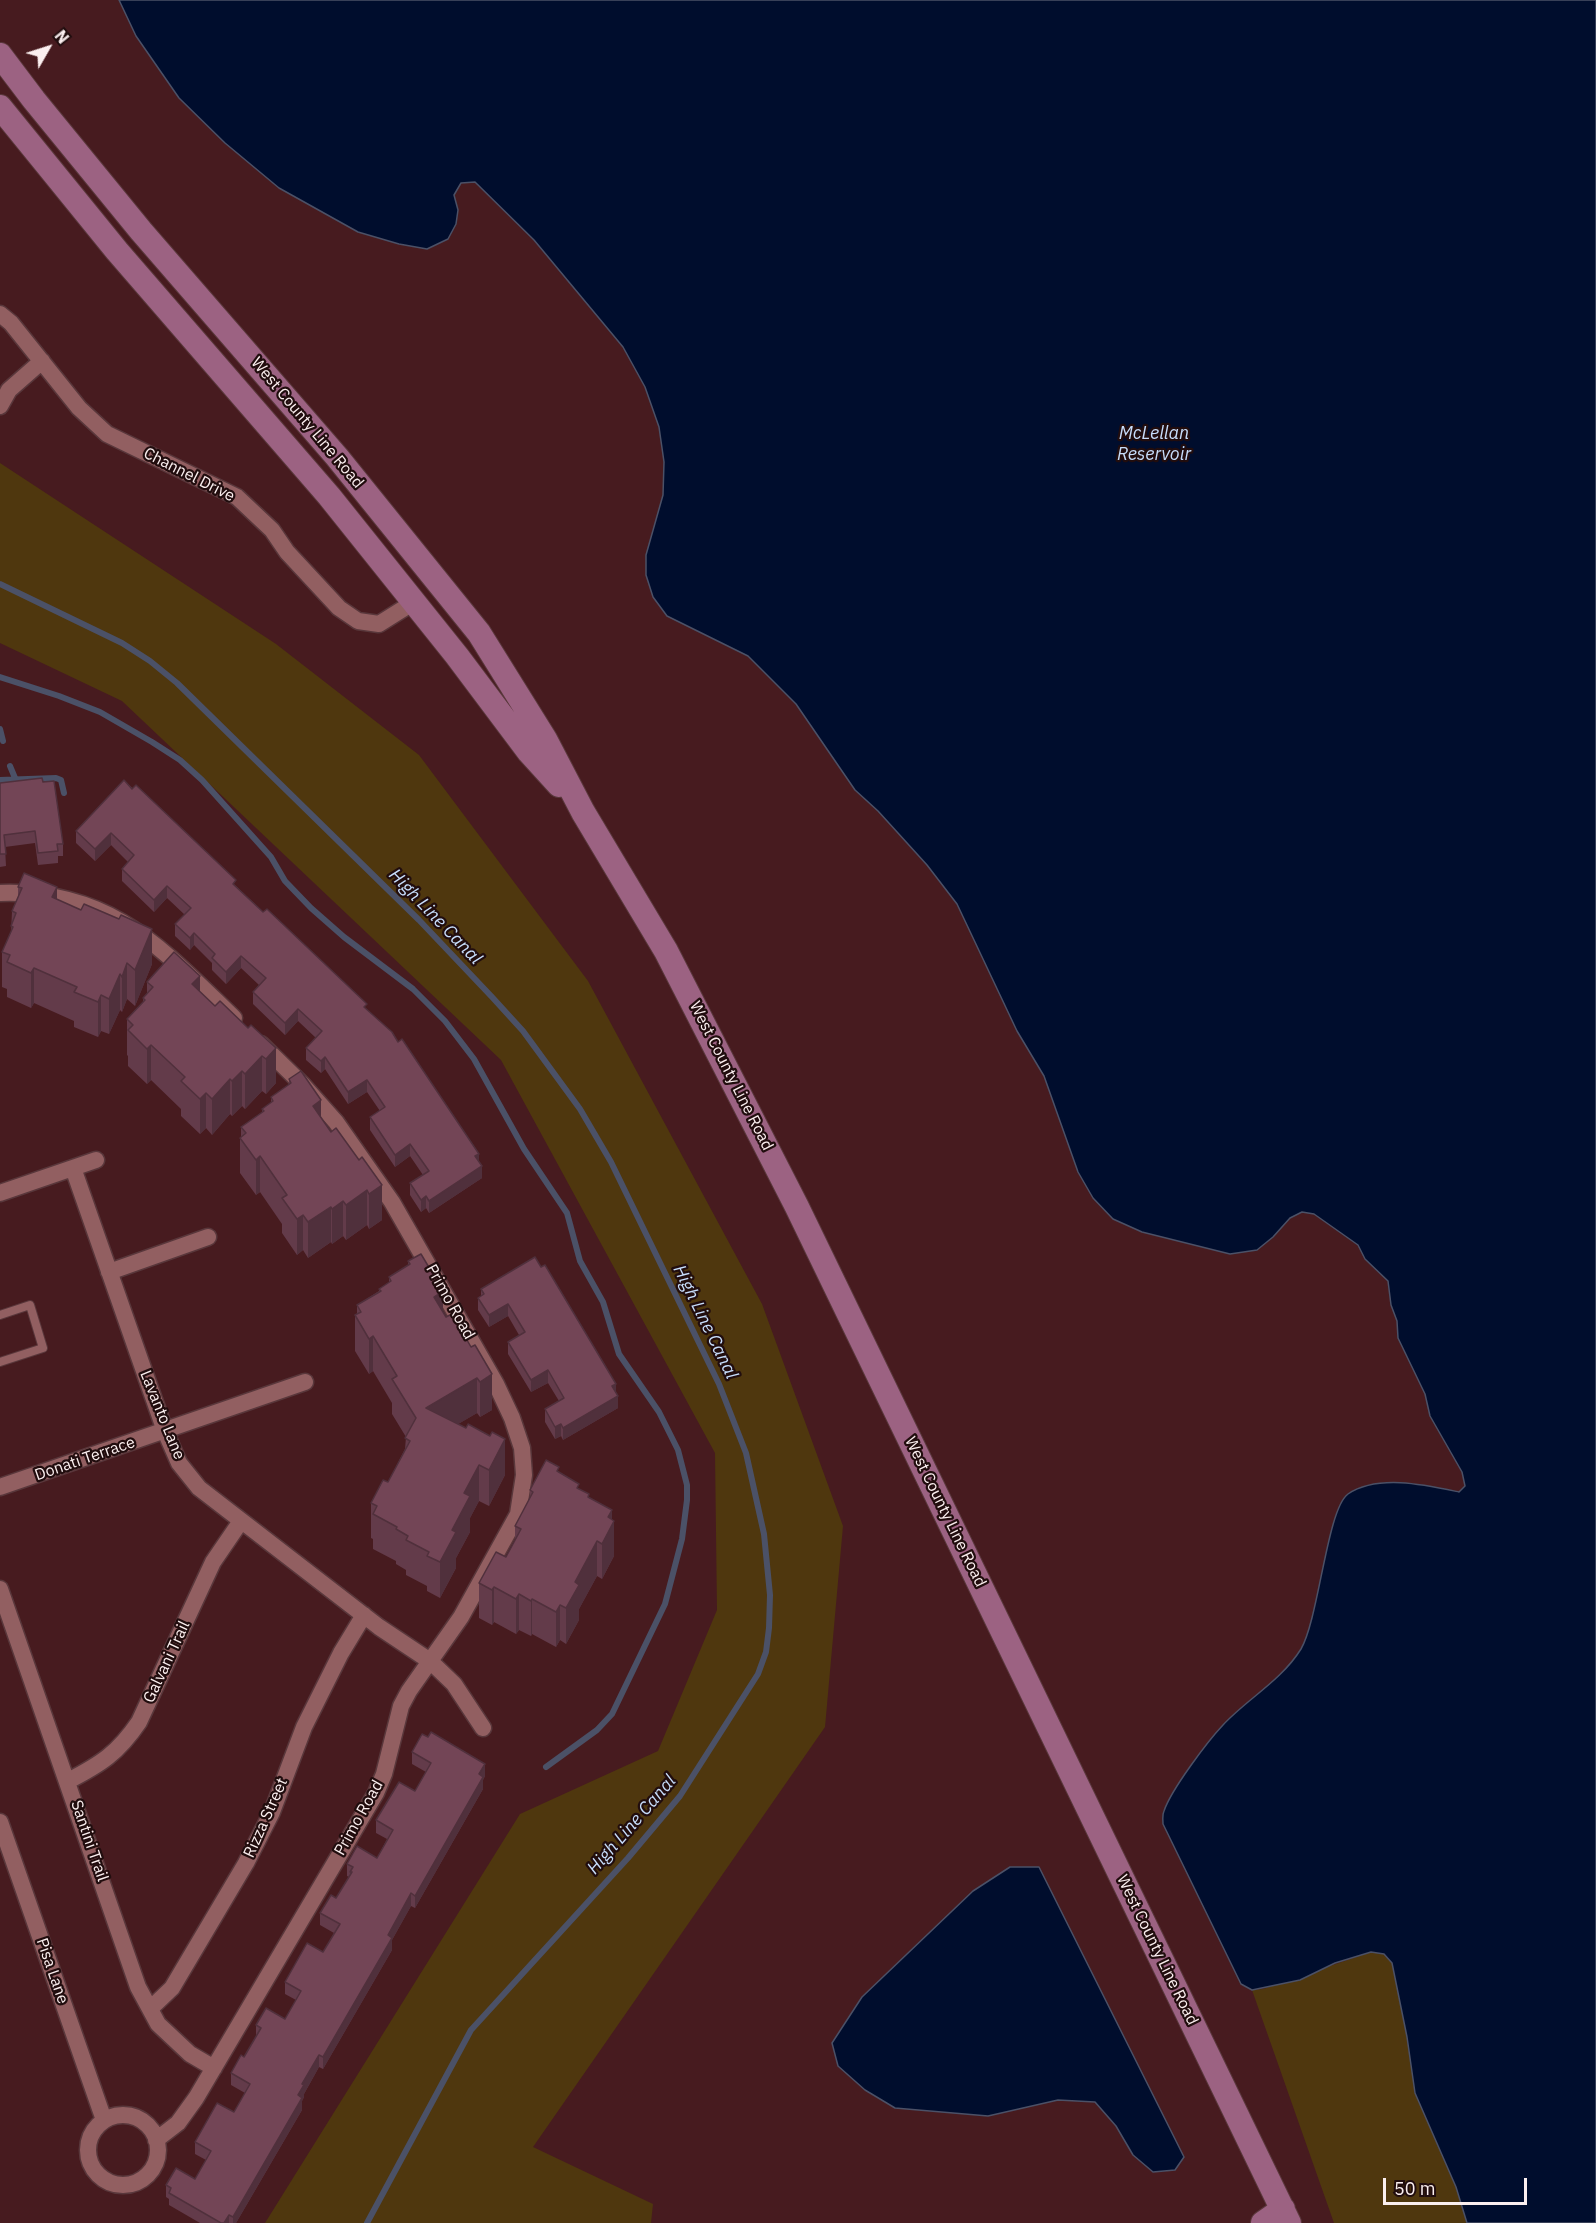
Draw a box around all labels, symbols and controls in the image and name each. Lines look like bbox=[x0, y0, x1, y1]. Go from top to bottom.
north arrow bbox=[18, 18, 78, 78]
text: N bbox=[51, 26, 73, 47]
street label: West County Line Road bbox=[247, 354, 367, 492]
water label: McLellan Reservoir bbox=[1117, 423, 1191, 466]
street label: Channel Drive bbox=[140, 444, 238, 506]
water label: High Line Canal bbox=[384, 865, 486, 969]
street label: West County Line Road bbox=[685, 998, 777, 1154]
street label: Primo Road bbox=[422, 1261, 478, 1343]
water label: High Line Canal bbox=[668, 1261, 742, 1383]
street label: Lavanto Lane bbox=[135, 1368, 189, 1462]
street label: Donati Terrace bbox=[32, 1433, 138, 1485]
street label: West County Line Road bbox=[900, 1434, 990, 1590]
street label: Galvani Trail bbox=[140, 1618, 194, 1706]
water label: High Line Canal bbox=[583, 1771, 681, 1879]
street label: Rizza Street bbox=[240, 1775, 292, 1861]
street label: Primo Road bbox=[331, 1777, 387, 1859]
street label: Santini Trail bbox=[66, 1798, 112, 1884]
street label: West County Line Road bbox=[1112, 1872, 1202, 2028]
street label: Pisa Lane bbox=[32, 1936, 72, 2006]
scale bar bbox=[1386, 2166, 1530, 2204]
text: 50 m bbox=[1394, 2177, 1436, 2200]

